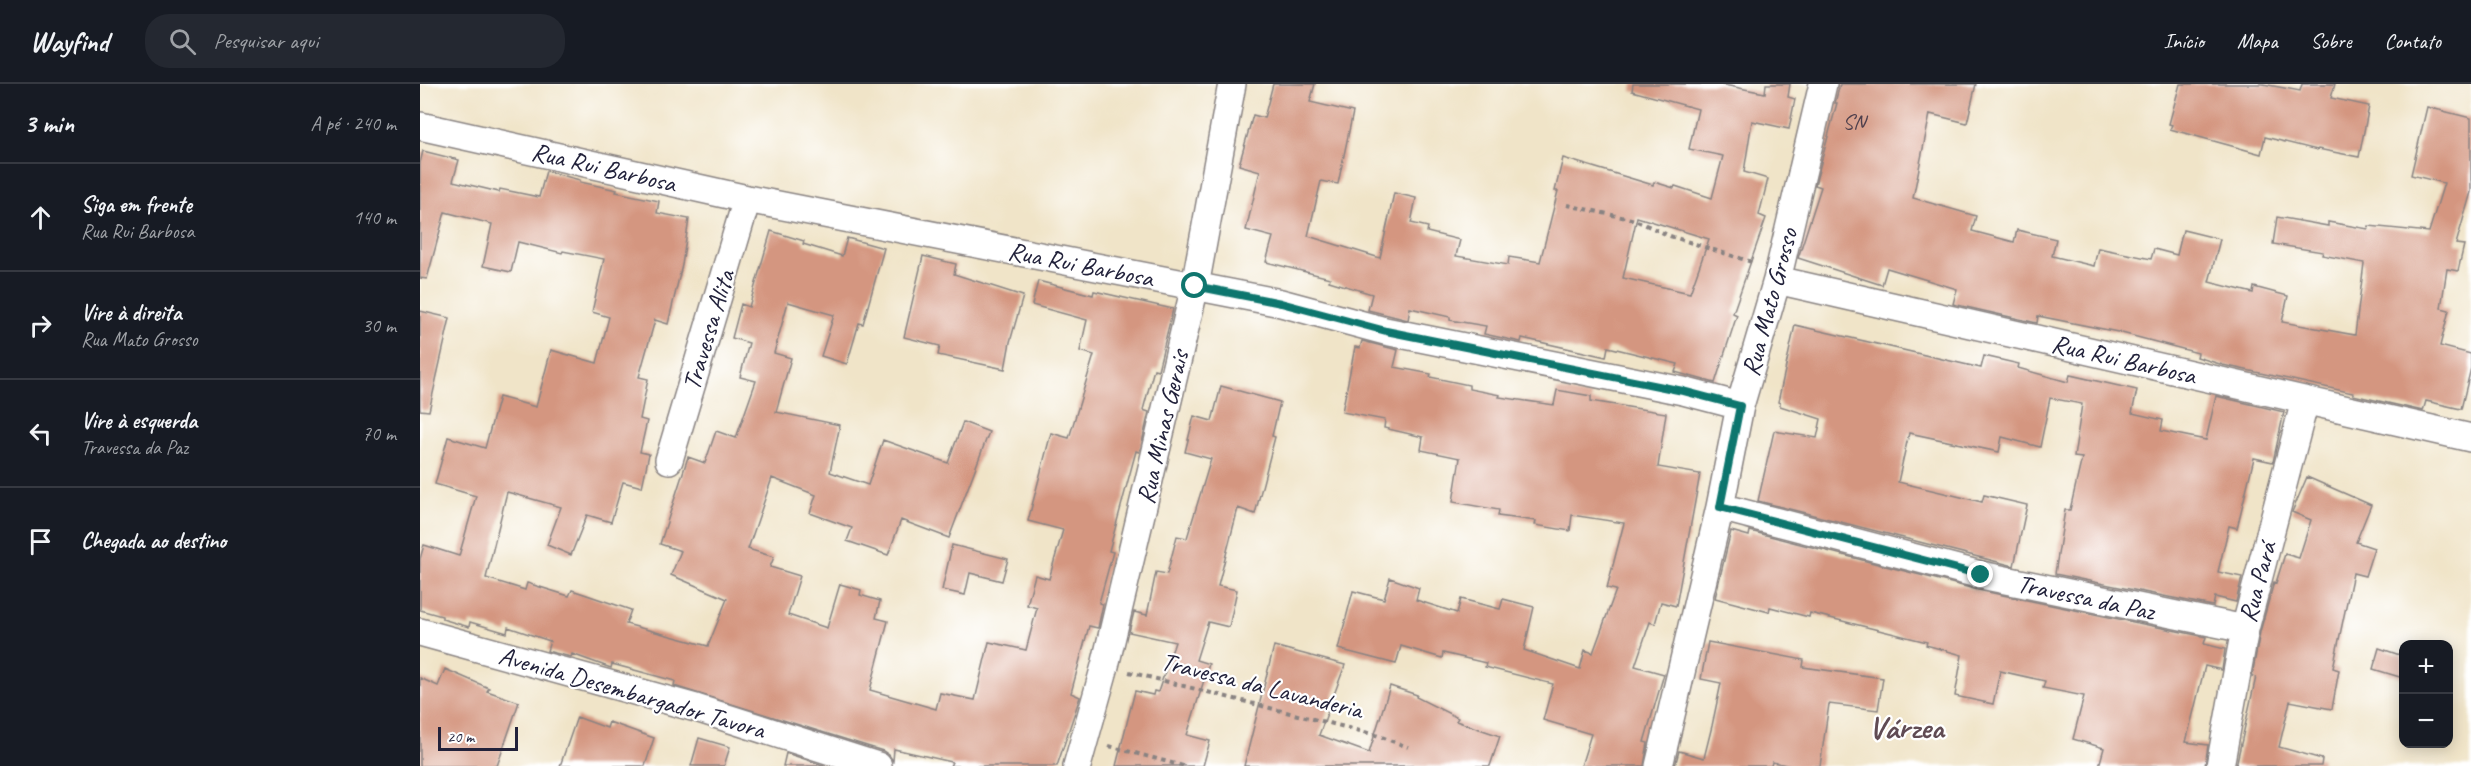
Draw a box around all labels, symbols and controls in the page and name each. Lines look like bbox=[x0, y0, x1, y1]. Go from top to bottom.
search box bbox=[145, 14, 565, 68]
text: Wayfind bbox=[30, 24, 109, 59]
icon: search bbox=[166, 25, 199, 58]
text: Pesquisar aqui bbox=[214, 27, 318, 55]
text: Início bbox=[2164, 28, 2204, 54]
text: Mapa bbox=[2237, 28, 2278, 54]
text: Sobre bbox=[2311, 28, 2351, 54]
text: Contato bbox=[2384, 28, 2441, 54]
text: 3 min bbox=[24, 107, 74, 140]
house number: SN bbox=[1842, 108, 1869, 136]
text: A pé · 240 m bbox=[311, 111, 396, 136]
street label: Rua Rui Barbosa bbox=[529, 135, 681, 200]
text: Siga em frente bbox=[81, 191, 192, 219]
icon: ahead bbox=[24, 201, 57, 234]
text: 140 m bbox=[353, 205, 396, 230]
text: Rua Rui Barbosa bbox=[81, 219, 194, 244]
street label: Rua Mato Grosso bbox=[1734, 223, 1805, 380]
street label: Rua Rui Barbosa bbox=[1006, 234, 1158, 295]
street label: Travessa Alita bbox=[675, 265, 743, 394]
route start bbox=[1181, 272, 1207, 298]
text: Vire à direita bbox=[81, 299, 181, 327]
icon: right bbox=[24, 309, 57, 342]
text: 30 m bbox=[362, 313, 396, 338]
text: Rua Mato Grosso bbox=[81, 327, 197, 352]
street label: Rua Rui Barbosa bbox=[2049, 327, 2201, 392]
street label: Rua Minas Gerais bbox=[1129, 345, 1197, 507]
text: Vire à esquerda bbox=[81, 407, 197, 435]
icon: left bbox=[24, 417, 57, 450]
text: 70 m bbox=[362, 421, 396, 446]
text: Travessa da Paz bbox=[81, 435, 188, 460]
icon: arrive bbox=[24, 525, 57, 558]
text: Chegada ao destino bbox=[81, 527, 226, 555]
street label: Rua Pará bbox=[2231, 536, 2285, 626]
route end bbox=[1967, 561, 1993, 587]
street label: Travessa da Paz bbox=[2014, 567, 2159, 628]
street label: Avenida Desembargador Tavora bbox=[495, 639, 770, 747]
map controls bbox=[2399, 640, 2453, 748]
button: + bbox=[2399, 640, 2453, 694]
street label: Travessa da Lavanderia bbox=[1158, 645, 1368, 727]
button: − bbox=[2399, 694, 2453, 748]
district label: Várzea bbox=[1868, 707, 1946, 748]
scale bar bbox=[438, 724, 518, 752]
text: 20 m bbox=[447, 727, 474, 747]

